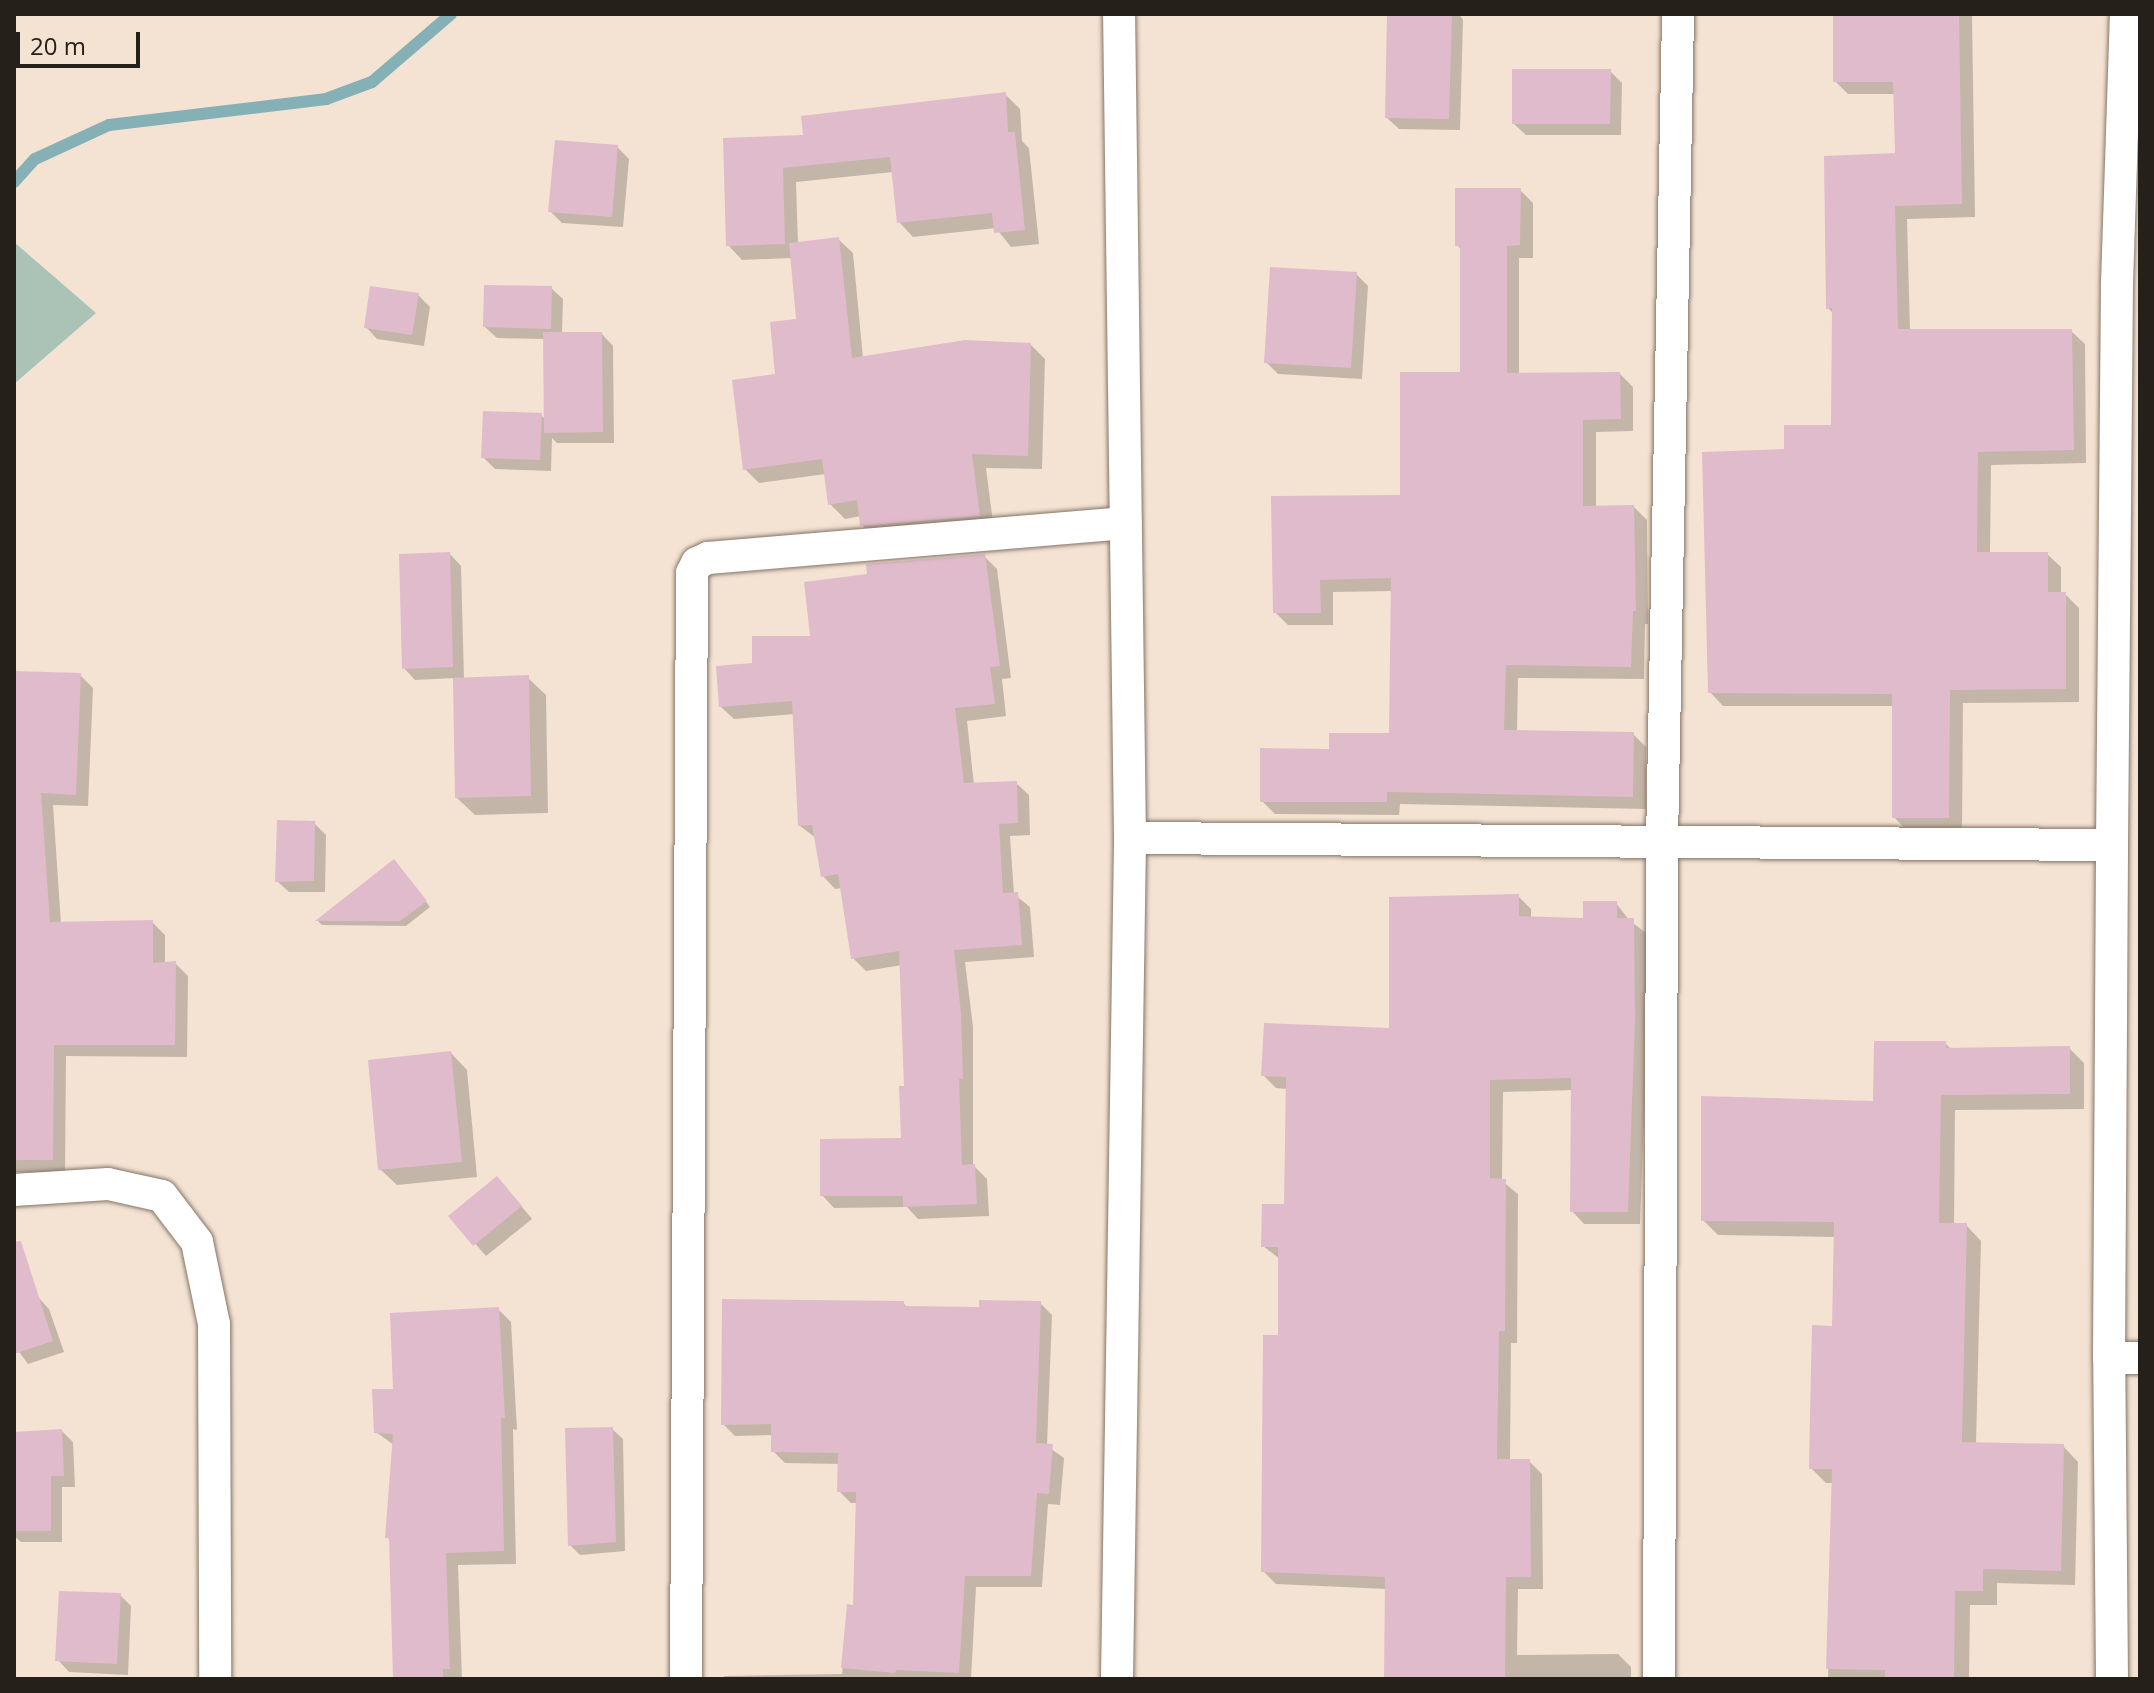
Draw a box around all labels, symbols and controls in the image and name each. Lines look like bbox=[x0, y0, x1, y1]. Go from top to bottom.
scale bar bbox=[20, 16, 144, 66]
text: 20 m bbox=[30, 29, 86, 62]

